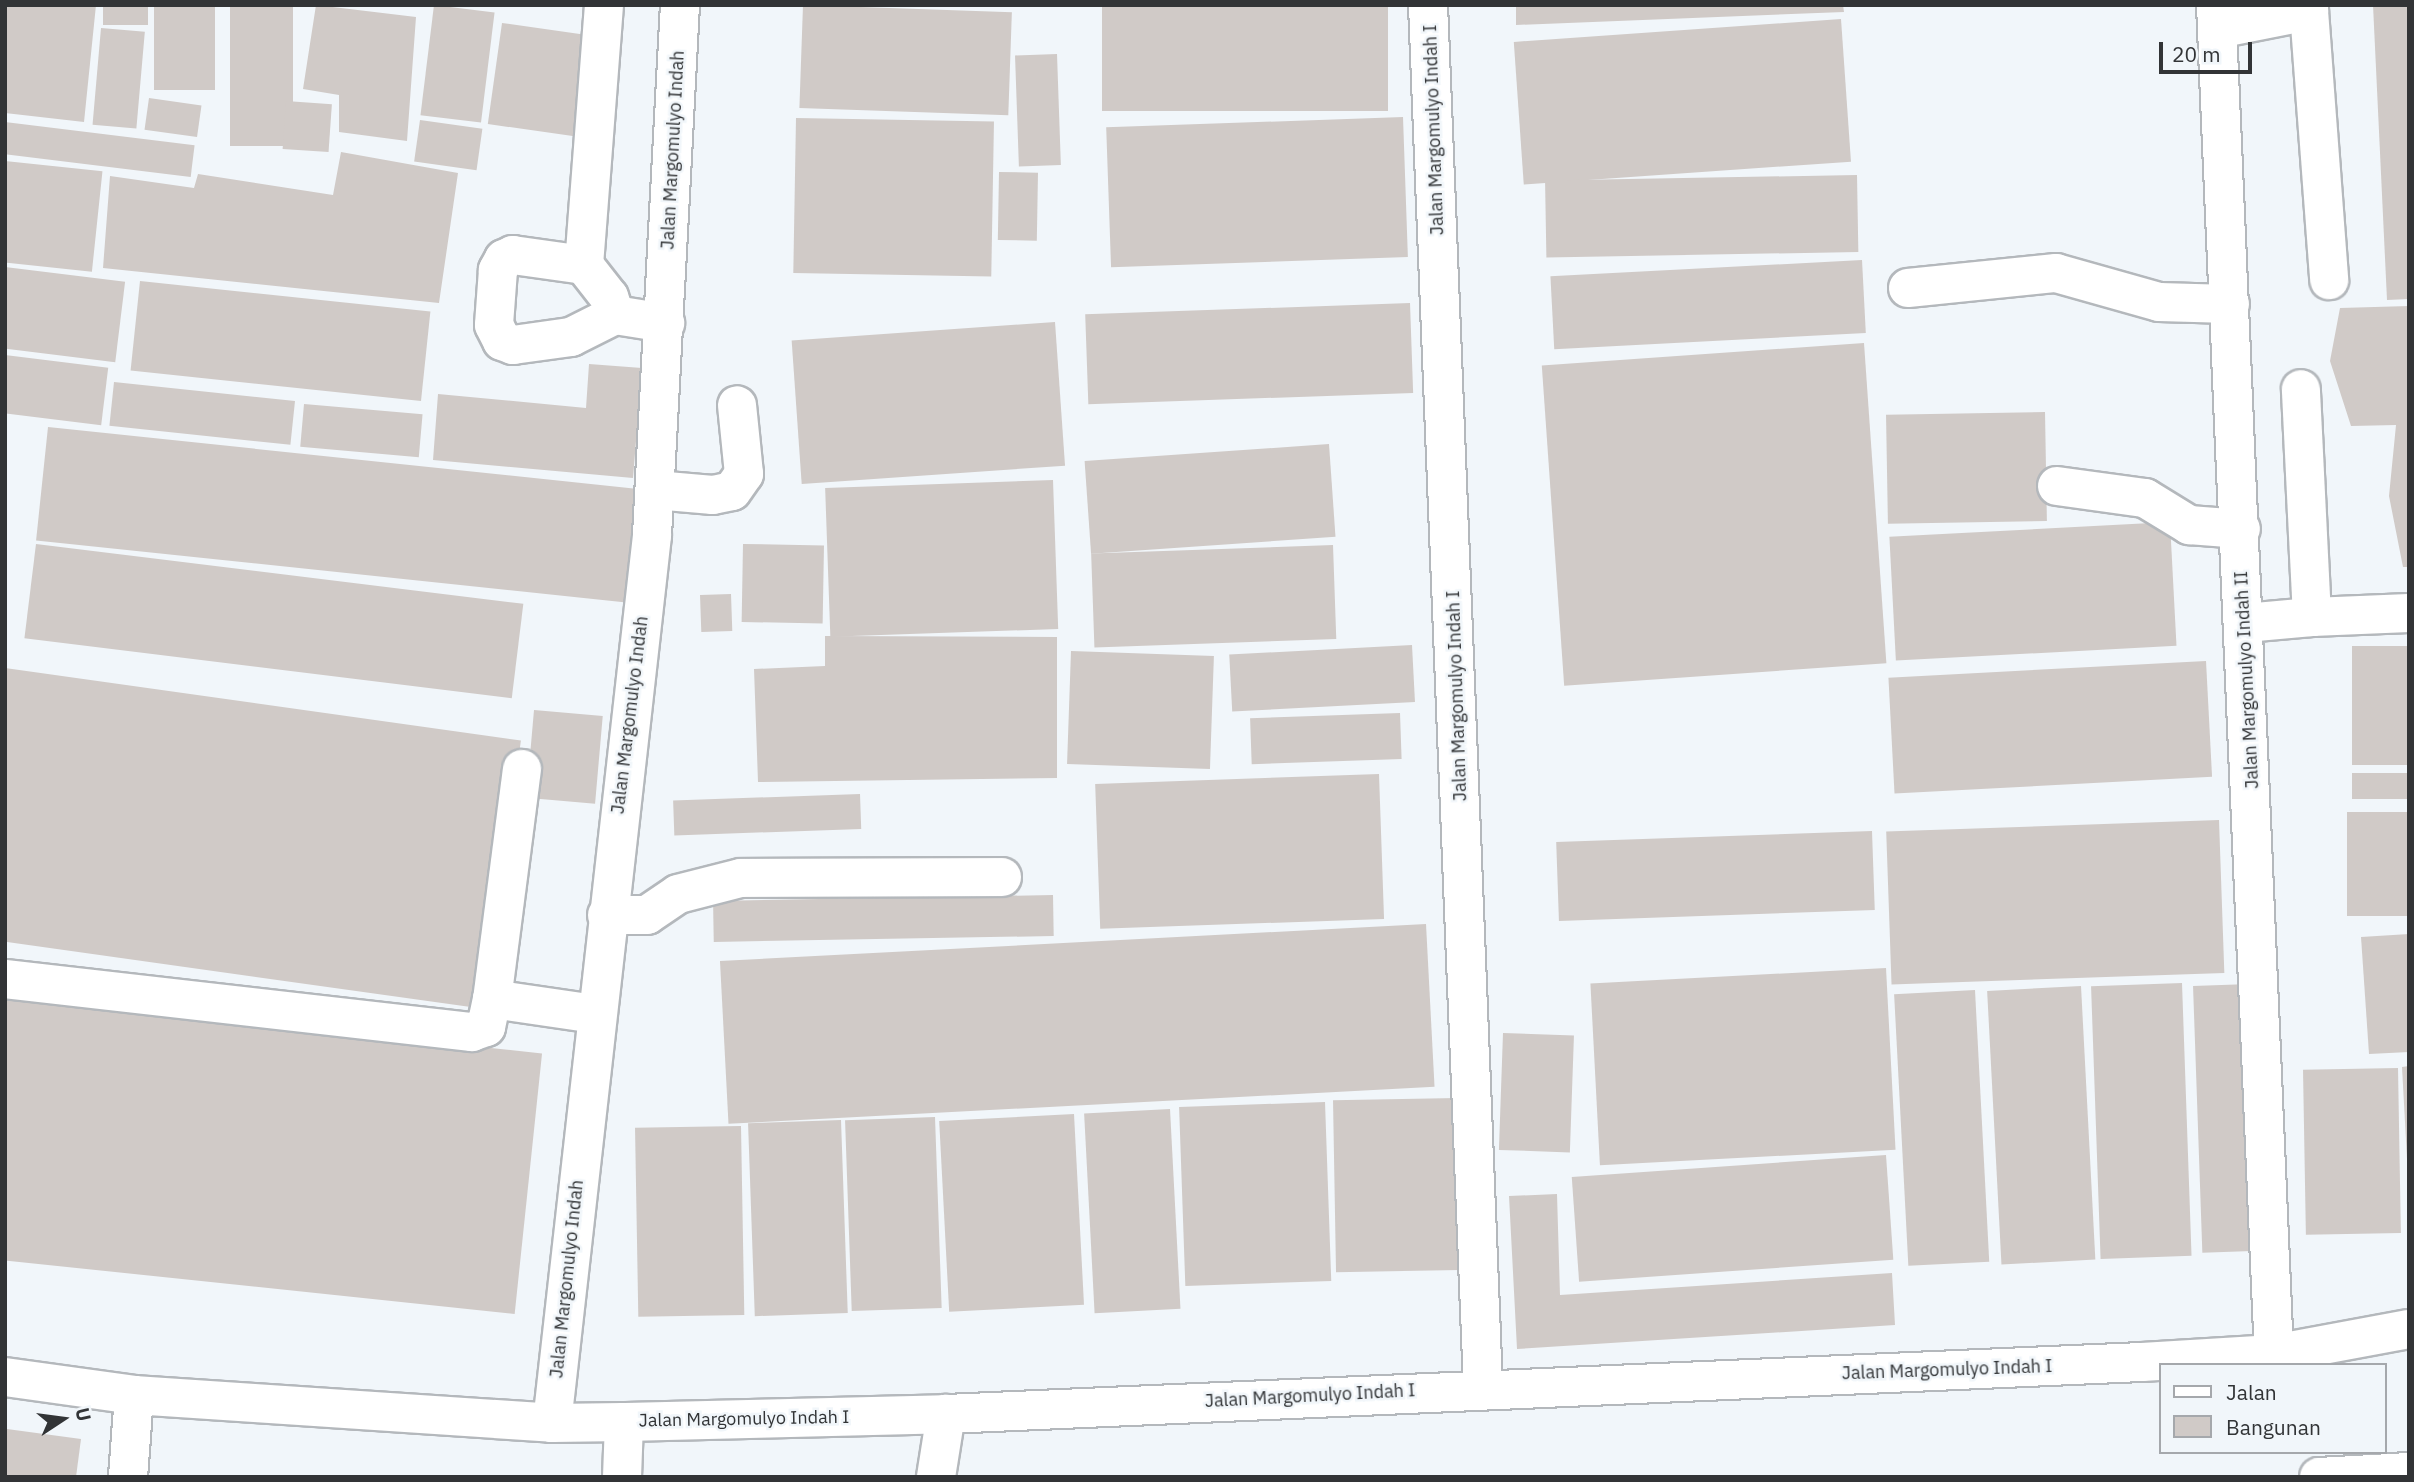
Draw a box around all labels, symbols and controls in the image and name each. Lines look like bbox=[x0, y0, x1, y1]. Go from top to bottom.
street label: Jalan Margomulyo Indah I bbox=[1420, 24, 1448, 236]
scale bar bbox=[2162, 28, 2255, 72]
text: 20 m bbox=[2172, 40, 2221, 68]
street label: Jalan Margomulyo Indah bbox=[657, 50, 689, 250]
street label: Jalan Margomulyo Indah II bbox=[2231, 571, 2263, 789]
street label: Jalan Margomulyo Indah I bbox=[1443, 590, 1471, 802]
street label: Jalan Margomulyo Indah bbox=[607, 615, 653, 815]
street label: Jalan Margomulyo Indah bbox=[546, 1179, 588, 1379]
street label: Jalan Margomulyo Indah I bbox=[1841, 1356, 2053, 1384]
legend bbox=[2158, 1363, 2386, 1454]
text: Jalan bbox=[2226, 1378, 2277, 1406]
street label: Jalan Margomulyo Indah I bbox=[1204, 1380, 1416, 1412]
north arrow bbox=[28, 1384, 98, 1454]
text: U bbox=[70, 1405, 97, 1423]
street label: Jalan Margomulyo Indah I bbox=[638, 1406, 850, 1432]
text: Bangunan bbox=[2226, 1413, 2321, 1441]

